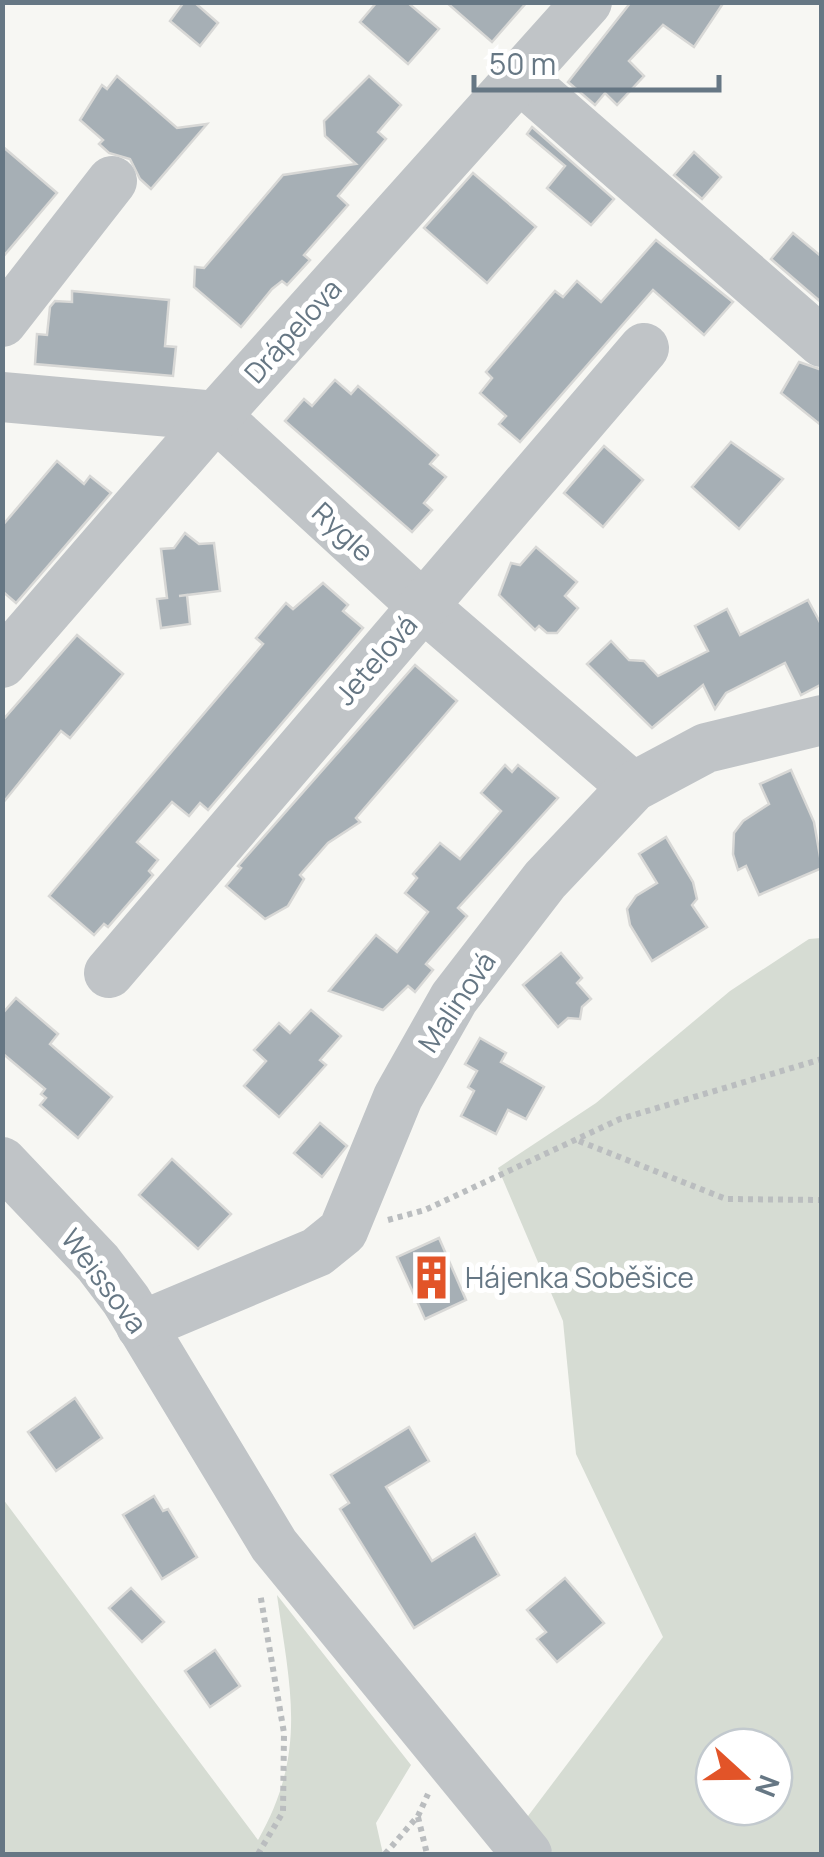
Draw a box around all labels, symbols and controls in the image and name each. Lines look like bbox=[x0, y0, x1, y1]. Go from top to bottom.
scale bar bbox=[474, 30, 719, 92]
text: 50 m bbox=[489, 43, 556, 84]
street label: Drápelova bbox=[235, 270, 349, 391]
street label: Rygle bbox=[305, 493, 383, 570]
street label: Jetelová bbox=[326, 606, 425, 713]
street label: Malinová bbox=[409, 944, 504, 1059]
street label: Weissova bbox=[53, 1220, 157, 1340]
building icon: Hájenka Soběšice bbox=[408, 1254, 456, 1302]
place label: Hájenka Soběšice bbox=[465, 1258, 694, 1296]
north arrow bbox=[694, 1727, 794, 1827]
text: N bbox=[747, 1770, 790, 1803]

